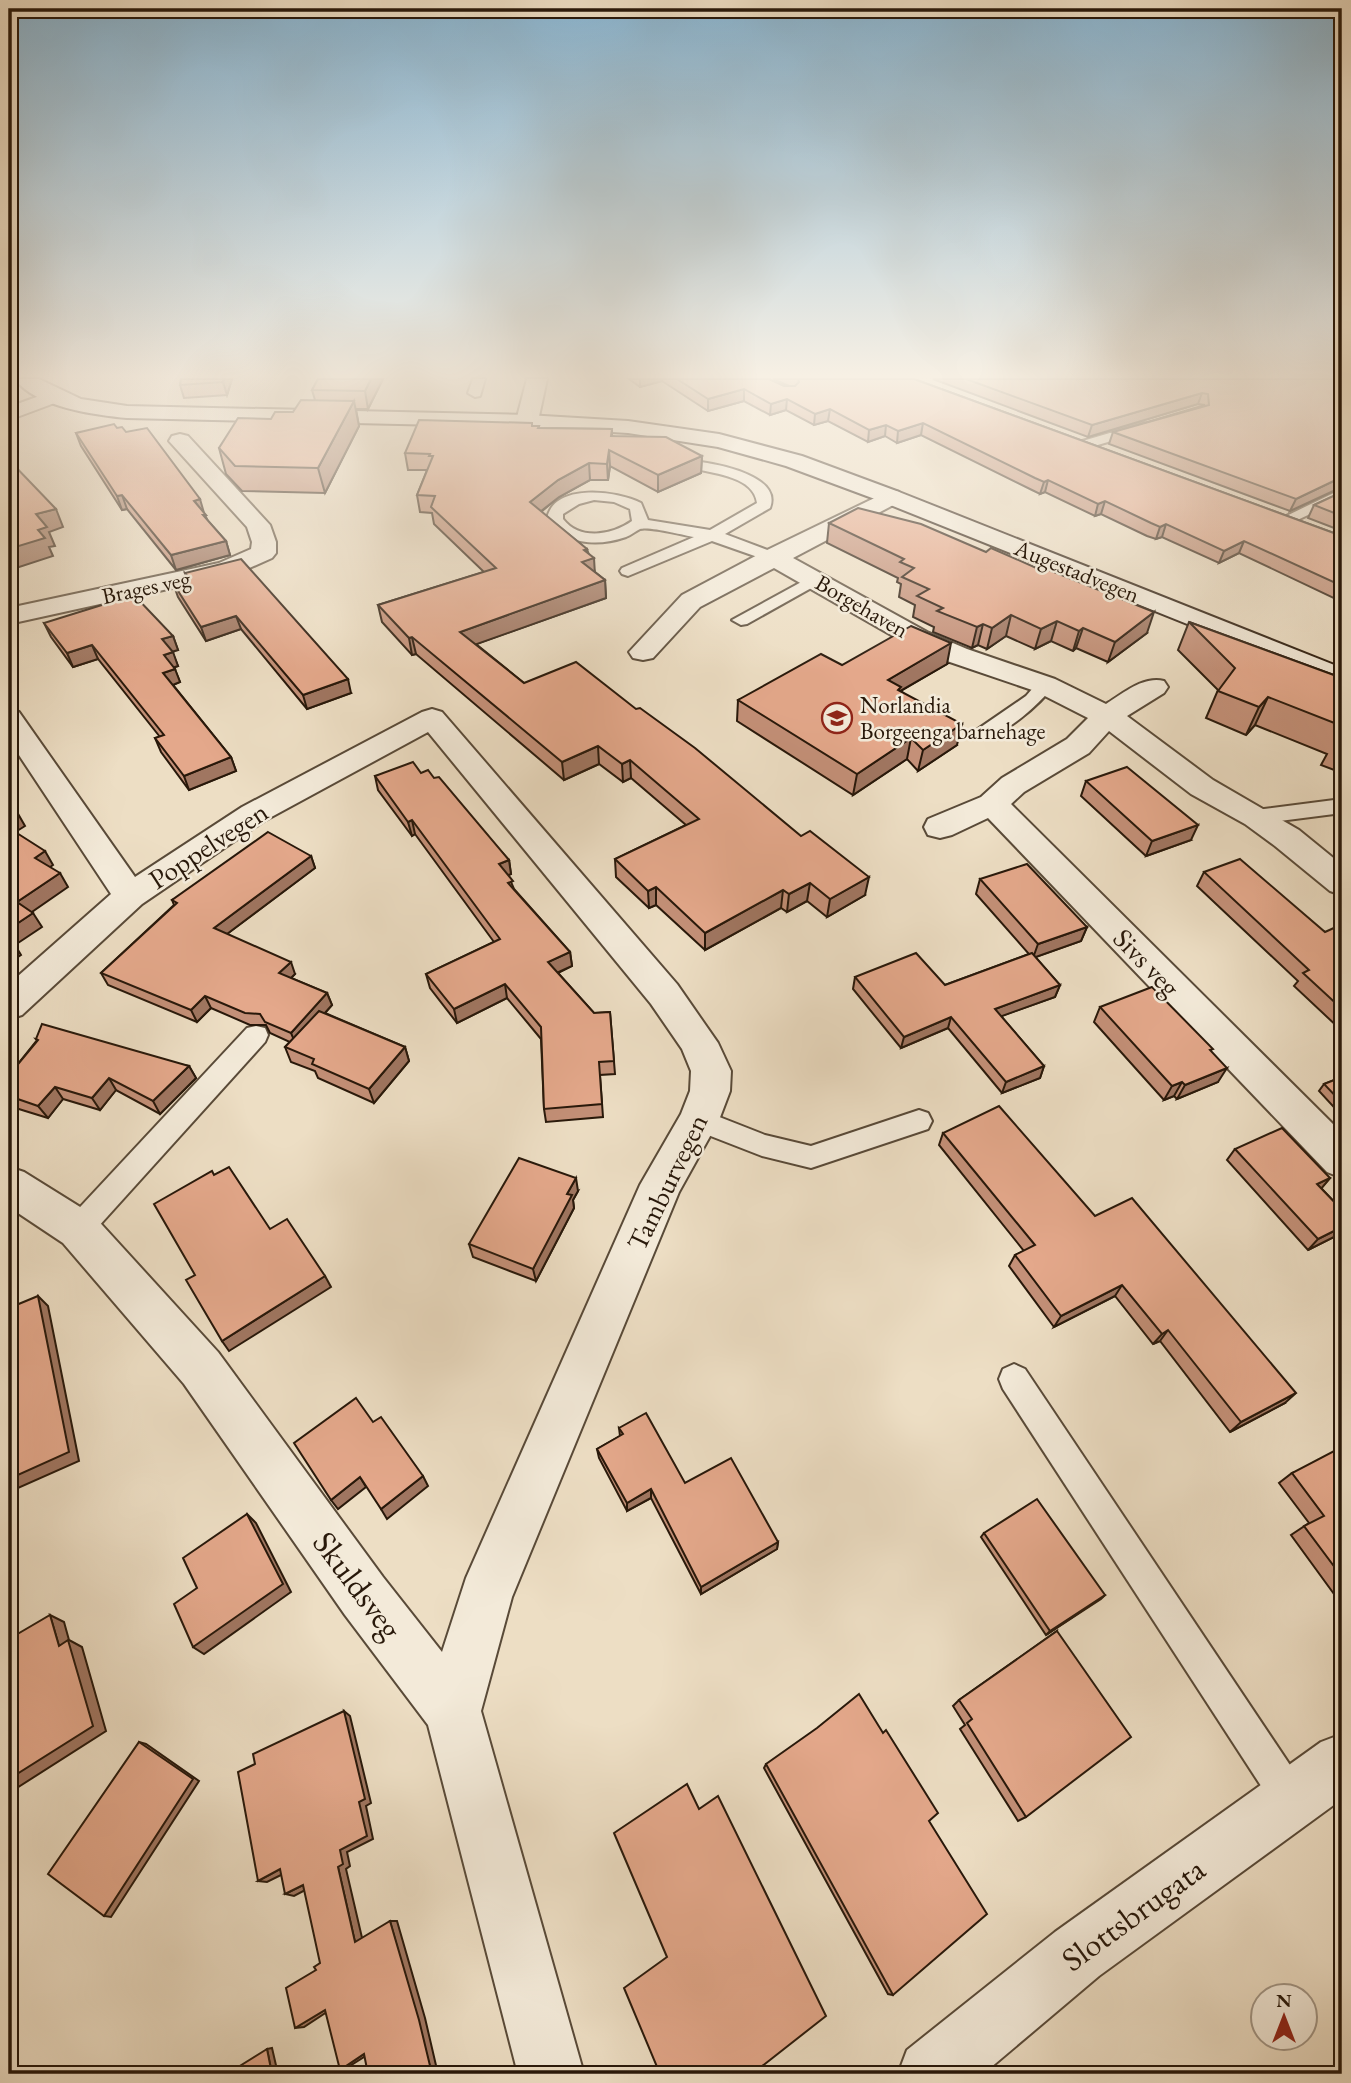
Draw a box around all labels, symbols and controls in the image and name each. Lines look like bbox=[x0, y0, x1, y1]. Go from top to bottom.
street label: Augestadvegen bbox=[1009, 532, 1144, 610]
street label: Brages veg bbox=[99, 563, 194, 611]
street label: Borgehaven bbox=[810, 567, 914, 645]
place label: Norlandia Borgeenga barnehage bbox=[860, 690, 1046, 746]
school or university icon: Norlandia Borgeenga barnehage bbox=[820, 701, 854, 735]
street label: Poppelvegen bbox=[142, 793, 275, 897]
street label: Sivs veg bbox=[1106, 920, 1189, 1004]
street label: Tamburvegen bbox=[618, 1108, 716, 1256]
street label: Skuldsveg bbox=[303, 1522, 413, 1648]
street label: Slottsbrugata bbox=[1053, 1847, 1214, 1981]
north arrow bbox=[1250, 1982, 1320, 2052]
text: N bbox=[1276, 1988, 1292, 2013]

